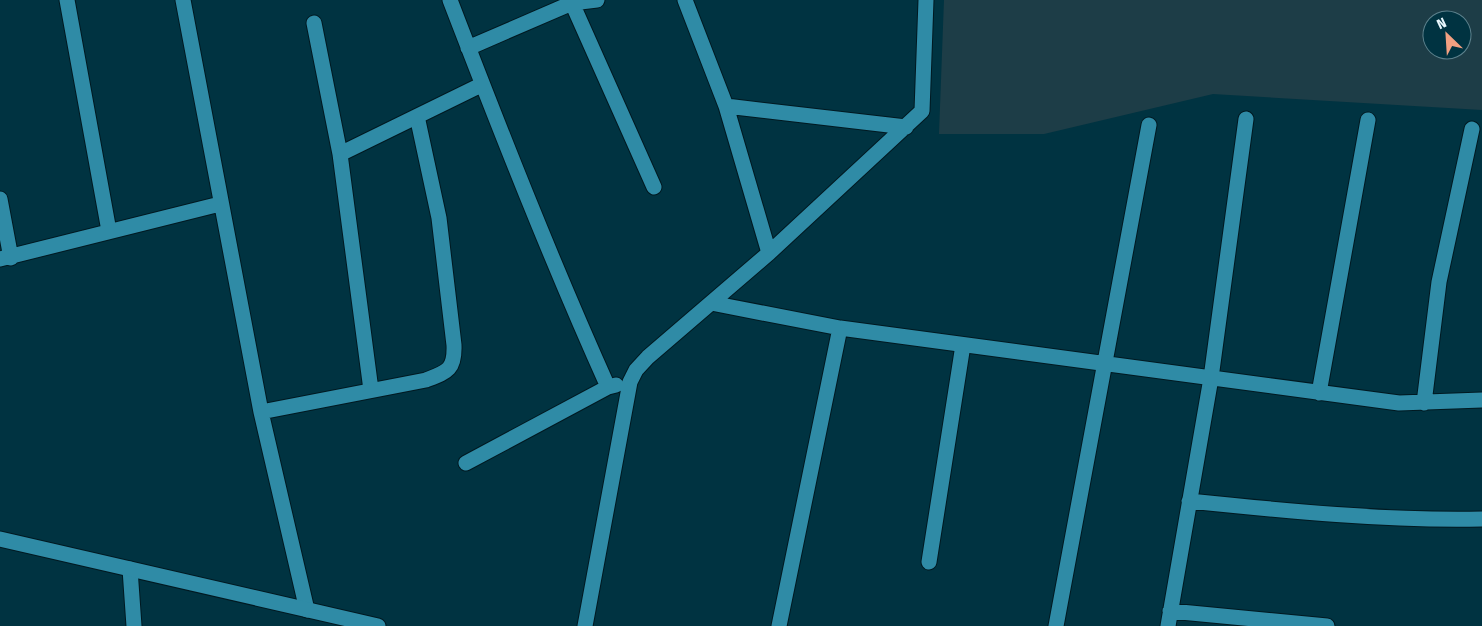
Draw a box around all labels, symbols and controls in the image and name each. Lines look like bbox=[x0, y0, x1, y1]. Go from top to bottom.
north arrow bbox=[1422, 10, 1472, 60]
text: N bbox=[1434, 14, 1449, 33]

